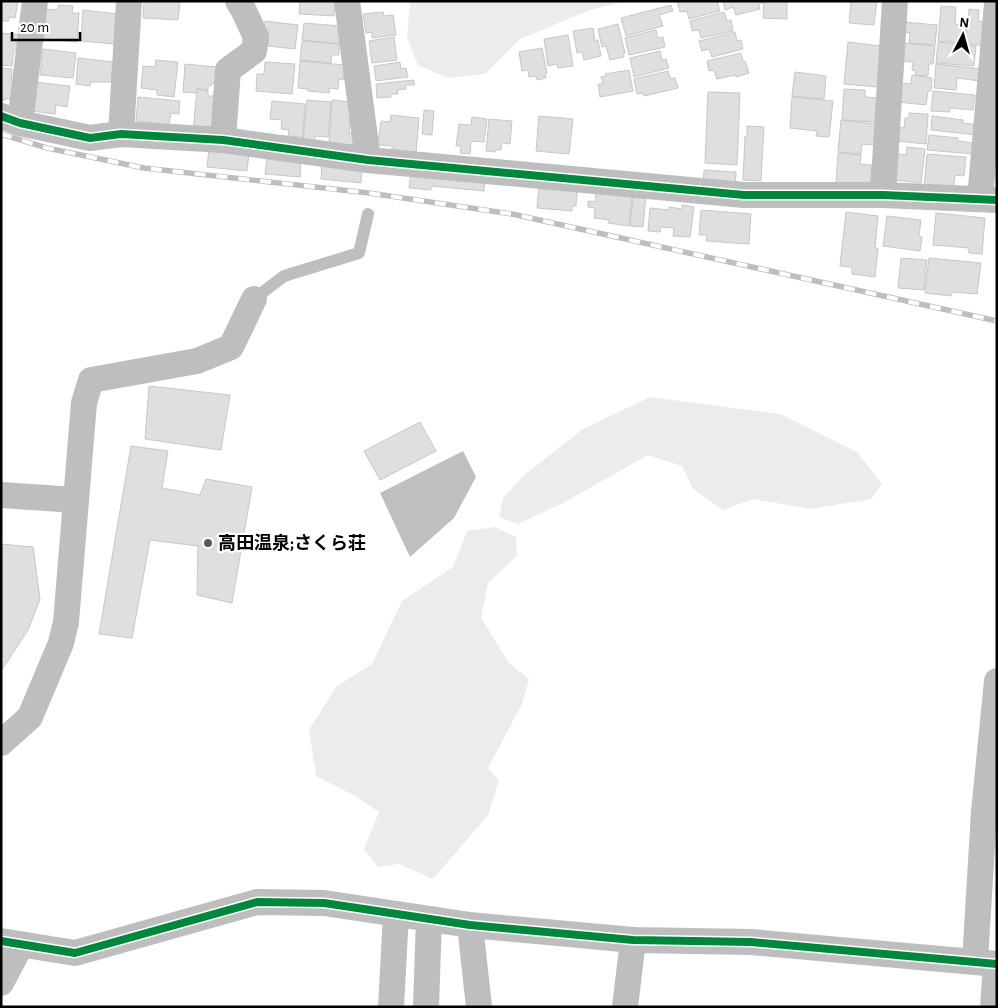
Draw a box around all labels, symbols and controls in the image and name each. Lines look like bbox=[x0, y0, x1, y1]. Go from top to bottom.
scale bar bbox=[12, 10, 80, 42]
north arrow bbox=[938, 10, 988, 60]
text: N bbox=[959, 16, 970, 31]
text: 20 m bbox=[20, 20, 49, 35]
place label: 高田温泉;さくら荘 bbox=[218, 533, 366, 553]
marker: 高田温泉;さくら荘 bbox=[202, 537, 214, 549]

